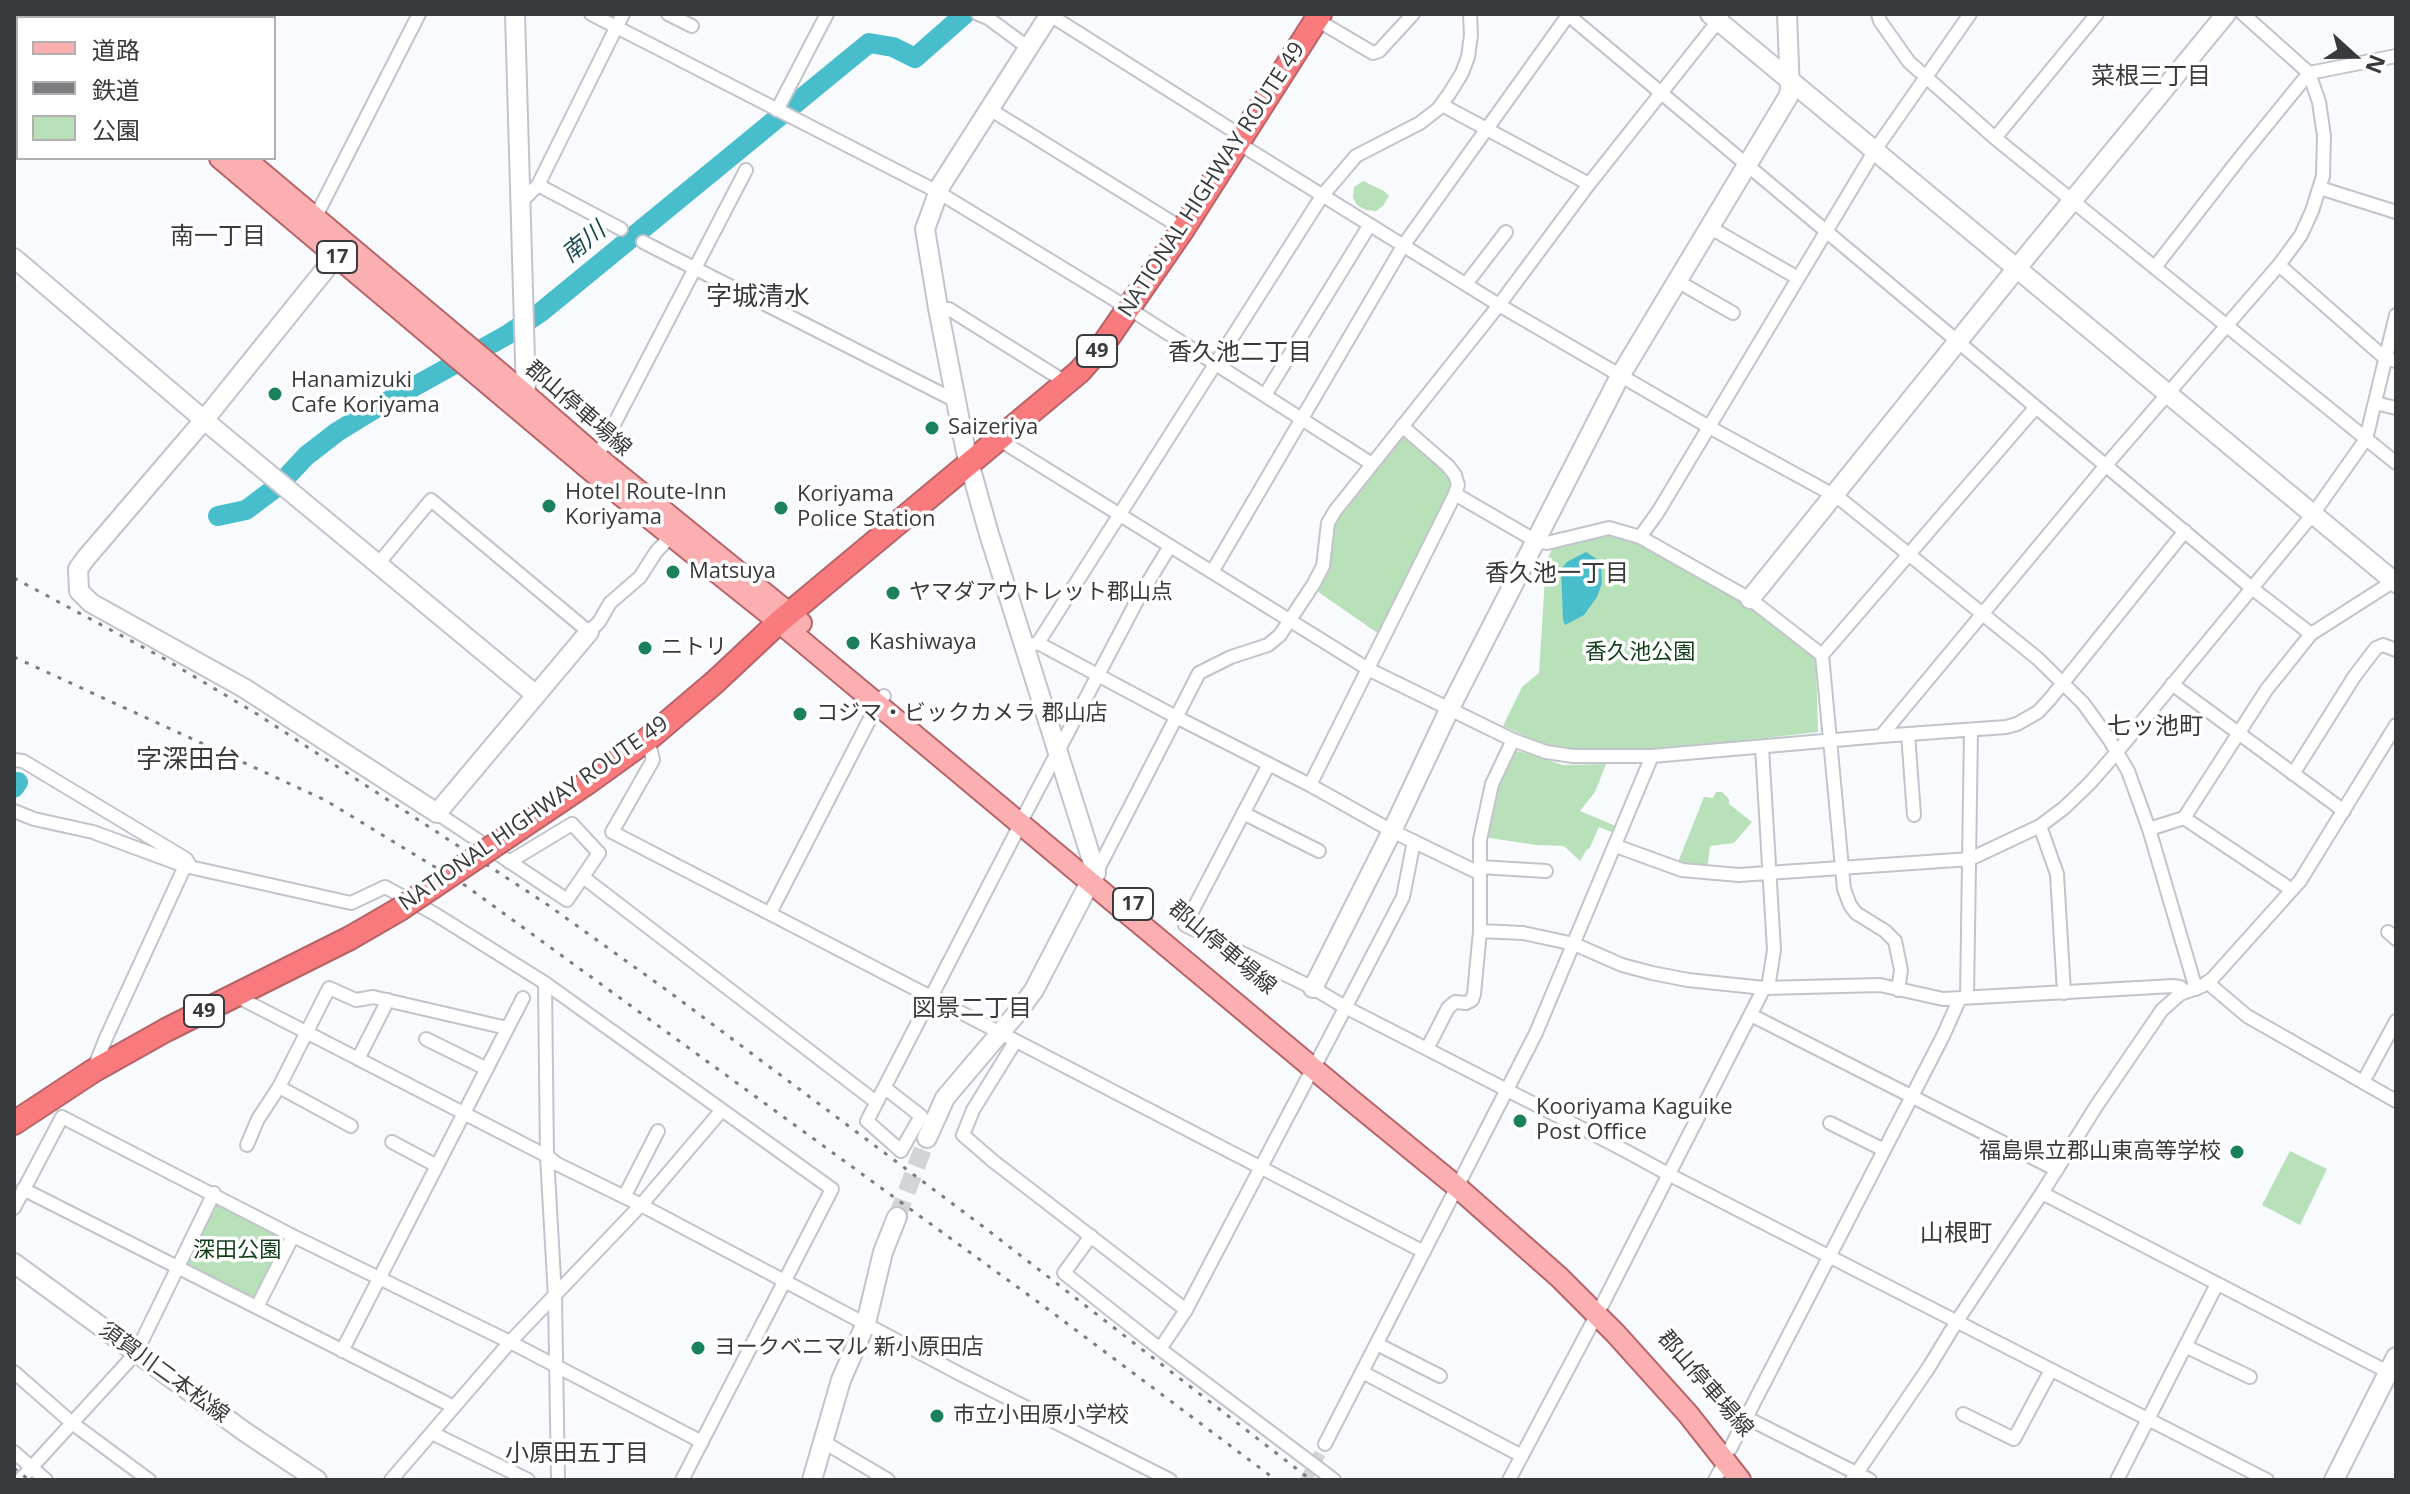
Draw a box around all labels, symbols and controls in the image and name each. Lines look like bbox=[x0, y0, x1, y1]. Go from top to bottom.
legend bbox=[16, 16, 276, 160]
north arrow bbox=[2314, 16, 2394, 96]
text: 道路 bbox=[92, 33, 140, 66]
street label: NATIONAL HIGHWAY ROUTE 49 bbox=[1113, 38, 1311, 322]
text: N bbox=[2359, 51, 2394, 78]
district label: 菜根三丁目 bbox=[2091, 63, 2211, 91]
text: 鉄道 bbox=[92, 73, 140, 106]
text: 公園 bbox=[92, 113, 140, 146]
water label: 南川 bbox=[556, 217, 612, 269]
district label: 南一丁目 bbox=[170, 223, 266, 251]
road number: 17 bbox=[317, 241, 357, 273]
district label: 字城清水 bbox=[706, 282, 810, 314]
road number: 49 bbox=[1077, 335, 1117, 367]
district label: 香久池二丁目 bbox=[1168, 339, 1312, 367]
street label: 郡山停車場線 bbox=[520, 356, 636, 462]
place label: Hanamizuki Cafe Koriyama bbox=[291, 368, 440, 420]
marker: Hanamizuki Cafe Koriyama bbox=[266, 385, 284, 403]
place label: Saizeriya bbox=[948, 415, 1038, 441]
marker: Saizeriya bbox=[923, 419, 941, 437]
place label: Hotel Route-Inn Koriyama bbox=[565, 480, 727, 532]
place label: Koriyama Police Station bbox=[797, 482, 935, 534]
marker: Hotel Route-Inn Koriyama bbox=[540, 497, 558, 515]
marker: Koriyama Police Station bbox=[772, 499, 790, 517]
place label: Matsuya bbox=[689, 559, 776, 585]
district label: 香久池一丁目 bbox=[1485, 560, 1629, 588]
marker: Matsuya bbox=[664, 563, 682, 581]
place label: ヤマダアウトレット郡山点 bbox=[909, 580, 1173, 606]
marker: ヤマダアウトレット郡山点 bbox=[884, 584, 902, 602]
place label: Kashiwaya bbox=[869, 630, 977, 656]
marker: Kashiwaya bbox=[844, 634, 862, 652]
place label: ニトリ bbox=[661, 635, 727, 661]
marker: ニトリ bbox=[636, 639, 654, 657]
park label: 香久池公園 bbox=[1585, 640, 1695, 666]
place label: コジマ・ビックカメラ 郡山店 bbox=[816, 701, 1108, 727]
marker: コジマ・ビックカメラ 郡山店 bbox=[791, 705, 809, 723]
street label: NATIONAL HIGHWAY ROUTE 49 bbox=[394, 711, 674, 917]
district label: 七ッ池町 bbox=[2107, 713, 2203, 741]
district label: 字深田台 bbox=[136, 745, 240, 777]
road number: 17 bbox=[1113, 888, 1153, 920]
street label: 郡山停車場線 bbox=[1163, 895, 1281, 1001]
road number: 49 bbox=[184, 995, 224, 1027]
district label: 図景二丁目 bbox=[912, 995, 1032, 1023]
place label: Kooriyama Kaguike Post Office bbox=[1536, 1095, 1733, 1146]
marker: Kooriyama Kaguike Post Office bbox=[1511, 1112, 1529, 1130]
place label: 福島県立郡山東高等学校 bbox=[1979, 1139, 2221, 1165]
marker: 福島県立郡山東高等学校 bbox=[2228, 1143, 2246, 1161]
district label: 山根町 bbox=[1920, 1220, 1992, 1248]
park label: 深田公園 bbox=[193, 1238, 281, 1264]
street label: 須賀川二本松線 bbox=[94, 1317, 234, 1429]
street label: 郡山停車場線 bbox=[1652, 1326, 1758, 1442]
place label: ヨークベニマル 新小原田店 bbox=[714, 1335, 984, 1361]
marker: ヨークベニマル 新小原田店 bbox=[689, 1339, 707, 1357]
place label: 市立小田原小学校 bbox=[953, 1403, 1129, 1429]
marker: 市立小田原小学校 bbox=[928, 1407, 946, 1425]
district label: 小原田五丁目 bbox=[505, 1440, 649, 1468]

